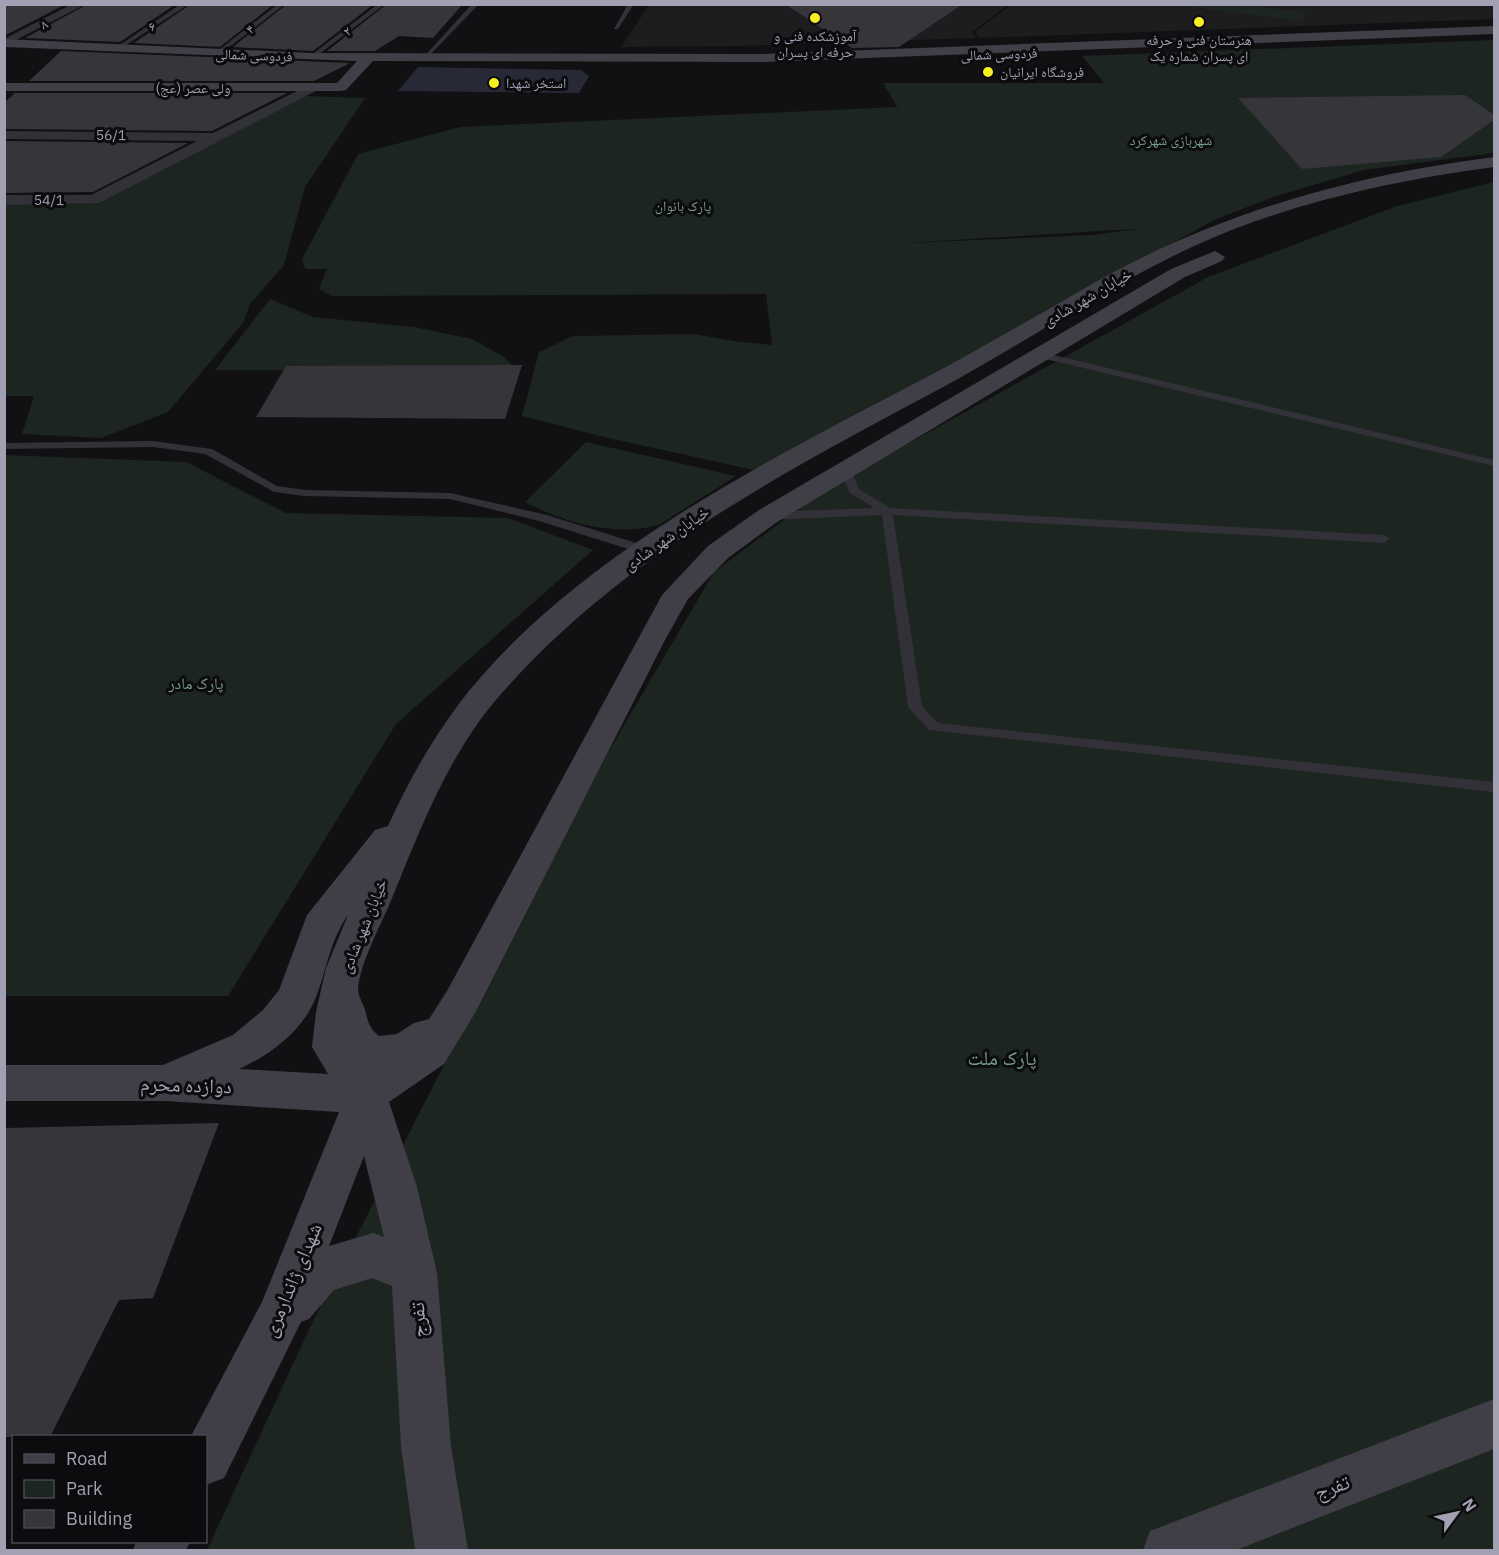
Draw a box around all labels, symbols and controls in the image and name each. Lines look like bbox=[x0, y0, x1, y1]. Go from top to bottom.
marker: آموزشکده فنی و حرفه ای پسران bbox=[808, 11, 822, 25]
street label: ۸ bbox=[37, 15, 51, 33]
marker: هنرستان فنی و حرفه ای پسران شماره یک bbox=[1192, 15, 1206, 29]
street label: ۶ bbox=[144, 17, 160, 35]
street label: ۴ bbox=[242, 20, 258, 38]
street label: ۲ bbox=[339, 22, 355, 40]
place label: آموزشکده فنی و حرفه ای پسران bbox=[774, 27, 857, 61]
place label: هنرستان فنی و حرفه ای پسران شماره یک bbox=[1146, 31, 1252, 65]
street label: فردوسی شمالی bbox=[960, 44, 1038, 64]
street label: فردوسی شمالی bbox=[215, 45, 293, 65]
place label: فروشگاه ایرانیان bbox=[1000, 63, 1084, 81]
marker: فروشگاه ایرانیان bbox=[981, 65, 995, 79]
place label: استخر شهدا bbox=[506, 74, 566, 92]
marker: استخر شهدا bbox=[487, 76, 501, 90]
street label: ولی عصر (عج) bbox=[155, 79, 231, 98]
street label: 56/1 bbox=[96, 126, 126, 144]
park label: شهربازی شهرکرد bbox=[1130, 131, 1212, 149]
street label: 54/1 bbox=[34, 191, 64, 209]
park label: پارک بانوان bbox=[655, 197, 711, 215]
street label: خیابان شهر شادی bbox=[1039, 263, 1136, 331]
street label: خیابان شهر شادی bbox=[619, 501, 713, 576]
park label: پارک مادر bbox=[167, 673, 224, 693]
street label: خیابان شهر شادی bbox=[335, 876, 392, 976]
park label: پارک ملت bbox=[967, 1044, 1037, 1071]
street label: دوازده محرم bbox=[140, 1069, 232, 1101]
street label: شهدای ژاندارمری bbox=[255, 1219, 328, 1341]
street label: تفرج bbox=[403, 1301, 432, 1339]
legend bbox=[12, 1435, 207, 1543]
text: Road bbox=[66, 1447, 107, 1470]
street label: تفرج bbox=[1310, 1468, 1353, 1505]
text: Park bbox=[66, 1477, 103, 1500]
north arrow bbox=[1427, 1483, 1487, 1543]
text: N bbox=[1458, 1495, 1481, 1515]
text: Building bbox=[66, 1507, 133, 1530]

